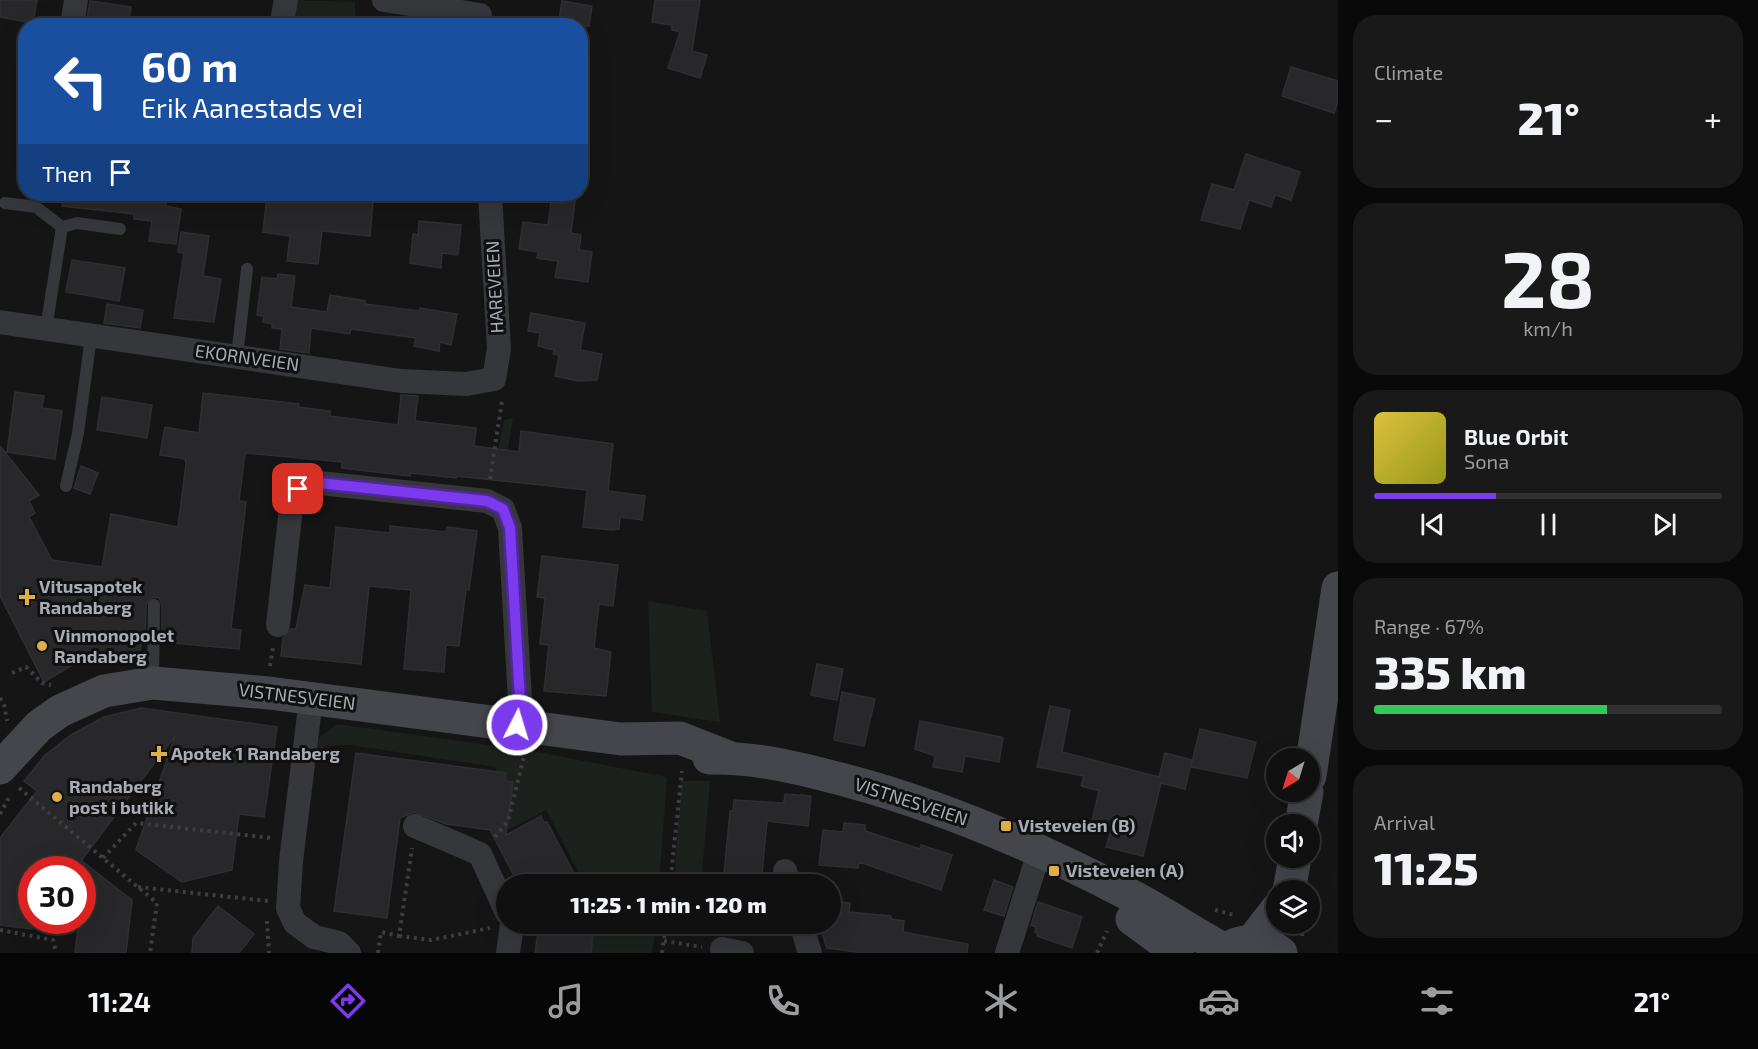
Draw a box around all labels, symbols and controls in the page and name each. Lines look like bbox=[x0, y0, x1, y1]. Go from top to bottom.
text: 60 m bbox=[141, 40, 238, 90]
icon: left bbox=[42, 42, 120, 120]
text: Climate bbox=[1374, 60, 1443, 84]
text: 21° bbox=[1518, 90, 1580, 144]
text: Erik Aanestads vei bbox=[141, 91, 363, 123]
text: − bbox=[1374, 98, 1393, 138]
text: + bbox=[1704, 98, 1722, 138]
icon: arrive bbox=[104, 156, 137, 189]
text: Then bbox=[42, 160, 92, 186]
text: 28 bbox=[1501, 230, 1595, 324]
street label: HAREVEIEN bbox=[481, 240, 507, 334]
text: km/h bbox=[1523, 316, 1573, 340]
street label: EKORNVEIEN bbox=[194, 339, 300, 375]
text: Blue Orbit bbox=[1464, 423, 1568, 449]
text: Sona bbox=[1464, 449, 1509, 473]
pin bbox=[272, 463, 323, 514]
icon: arrive bbox=[281, 472, 314, 505]
icon: previous bbox=[1416, 508, 1449, 541]
icon: pause bbox=[1532, 508, 1565, 541]
icon: next bbox=[1648, 508, 1681, 541]
place label: Vitusapotek Randaberg bbox=[39, 575, 142, 618]
marker: Vitusapotek Randaberg bbox=[20, 590, 34, 604]
text: Range · 67% bbox=[1374, 614, 1484, 638]
place label: Vinmonopolet Randaberg bbox=[54, 624, 175, 667]
marker: Vinmonopolet Randaberg bbox=[35, 639, 49, 653]
text: 335 km bbox=[1374, 644, 1527, 698]
street label: VISTNESVEIEN bbox=[237, 678, 357, 714]
position arrow bbox=[485, 693, 549, 757]
place label: Apotek 1 Randaberg bbox=[171, 742, 340, 764]
marker: Apotek 1 Randaberg bbox=[152, 747, 166, 761]
north arrow bbox=[1266, 748, 1320, 802]
map controls bbox=[1266, 748, 1320, 934]
street label: VISTNESVEIEN bbox=[852, 772, 971, 830]
place label: Randaberg post i butikk bbox=[69, 775, 174, 818]
marker: Randaberg post i butikk bbox=[50, 790, 64, 804]
text: Arrival bbox=[1374, 810, 1435, 834]
place label: Visteveien (B) bbox=[1018, 814, 1135, 836]
button: sound bbox=[1266, 814, 1320, 868]
marker: Visteveien (B) bbox=[999, 819, 1013, 833]
text: 11:25 bbox=[1374, 840, 1479, 894]
speed limit sign: 30 bbox=[18, 856, 96, 934]
place label: Visteveien (A) bbox=[1066, 859, 1184, 881]
marker: Visteveien (A) bbox=[1047, 864, 1061, 878]
button: layers bbox=[1266, 880, 1320, 934]
text: 11:25 · 1 min · 120 m bbox=[570, 891, 767, 917]
icon: directions bbox=[327, 980, 369, 1022]
icon: music bbox=[545, 980, 587, 1022]
icon: phone bbox=[762, 980, 804, 1022]
icon: climate bbox=[980, 980, 1022, 1022]
icon: car bbox=[1198, 980, 1240, 1022]
icon: filters bbox=[1416, 980, 1458, 1022]
text: 11:24 bbox=[88, 985, 151, 1017]
text: 21° bbox=[1633, 985, 1670, 1017]

